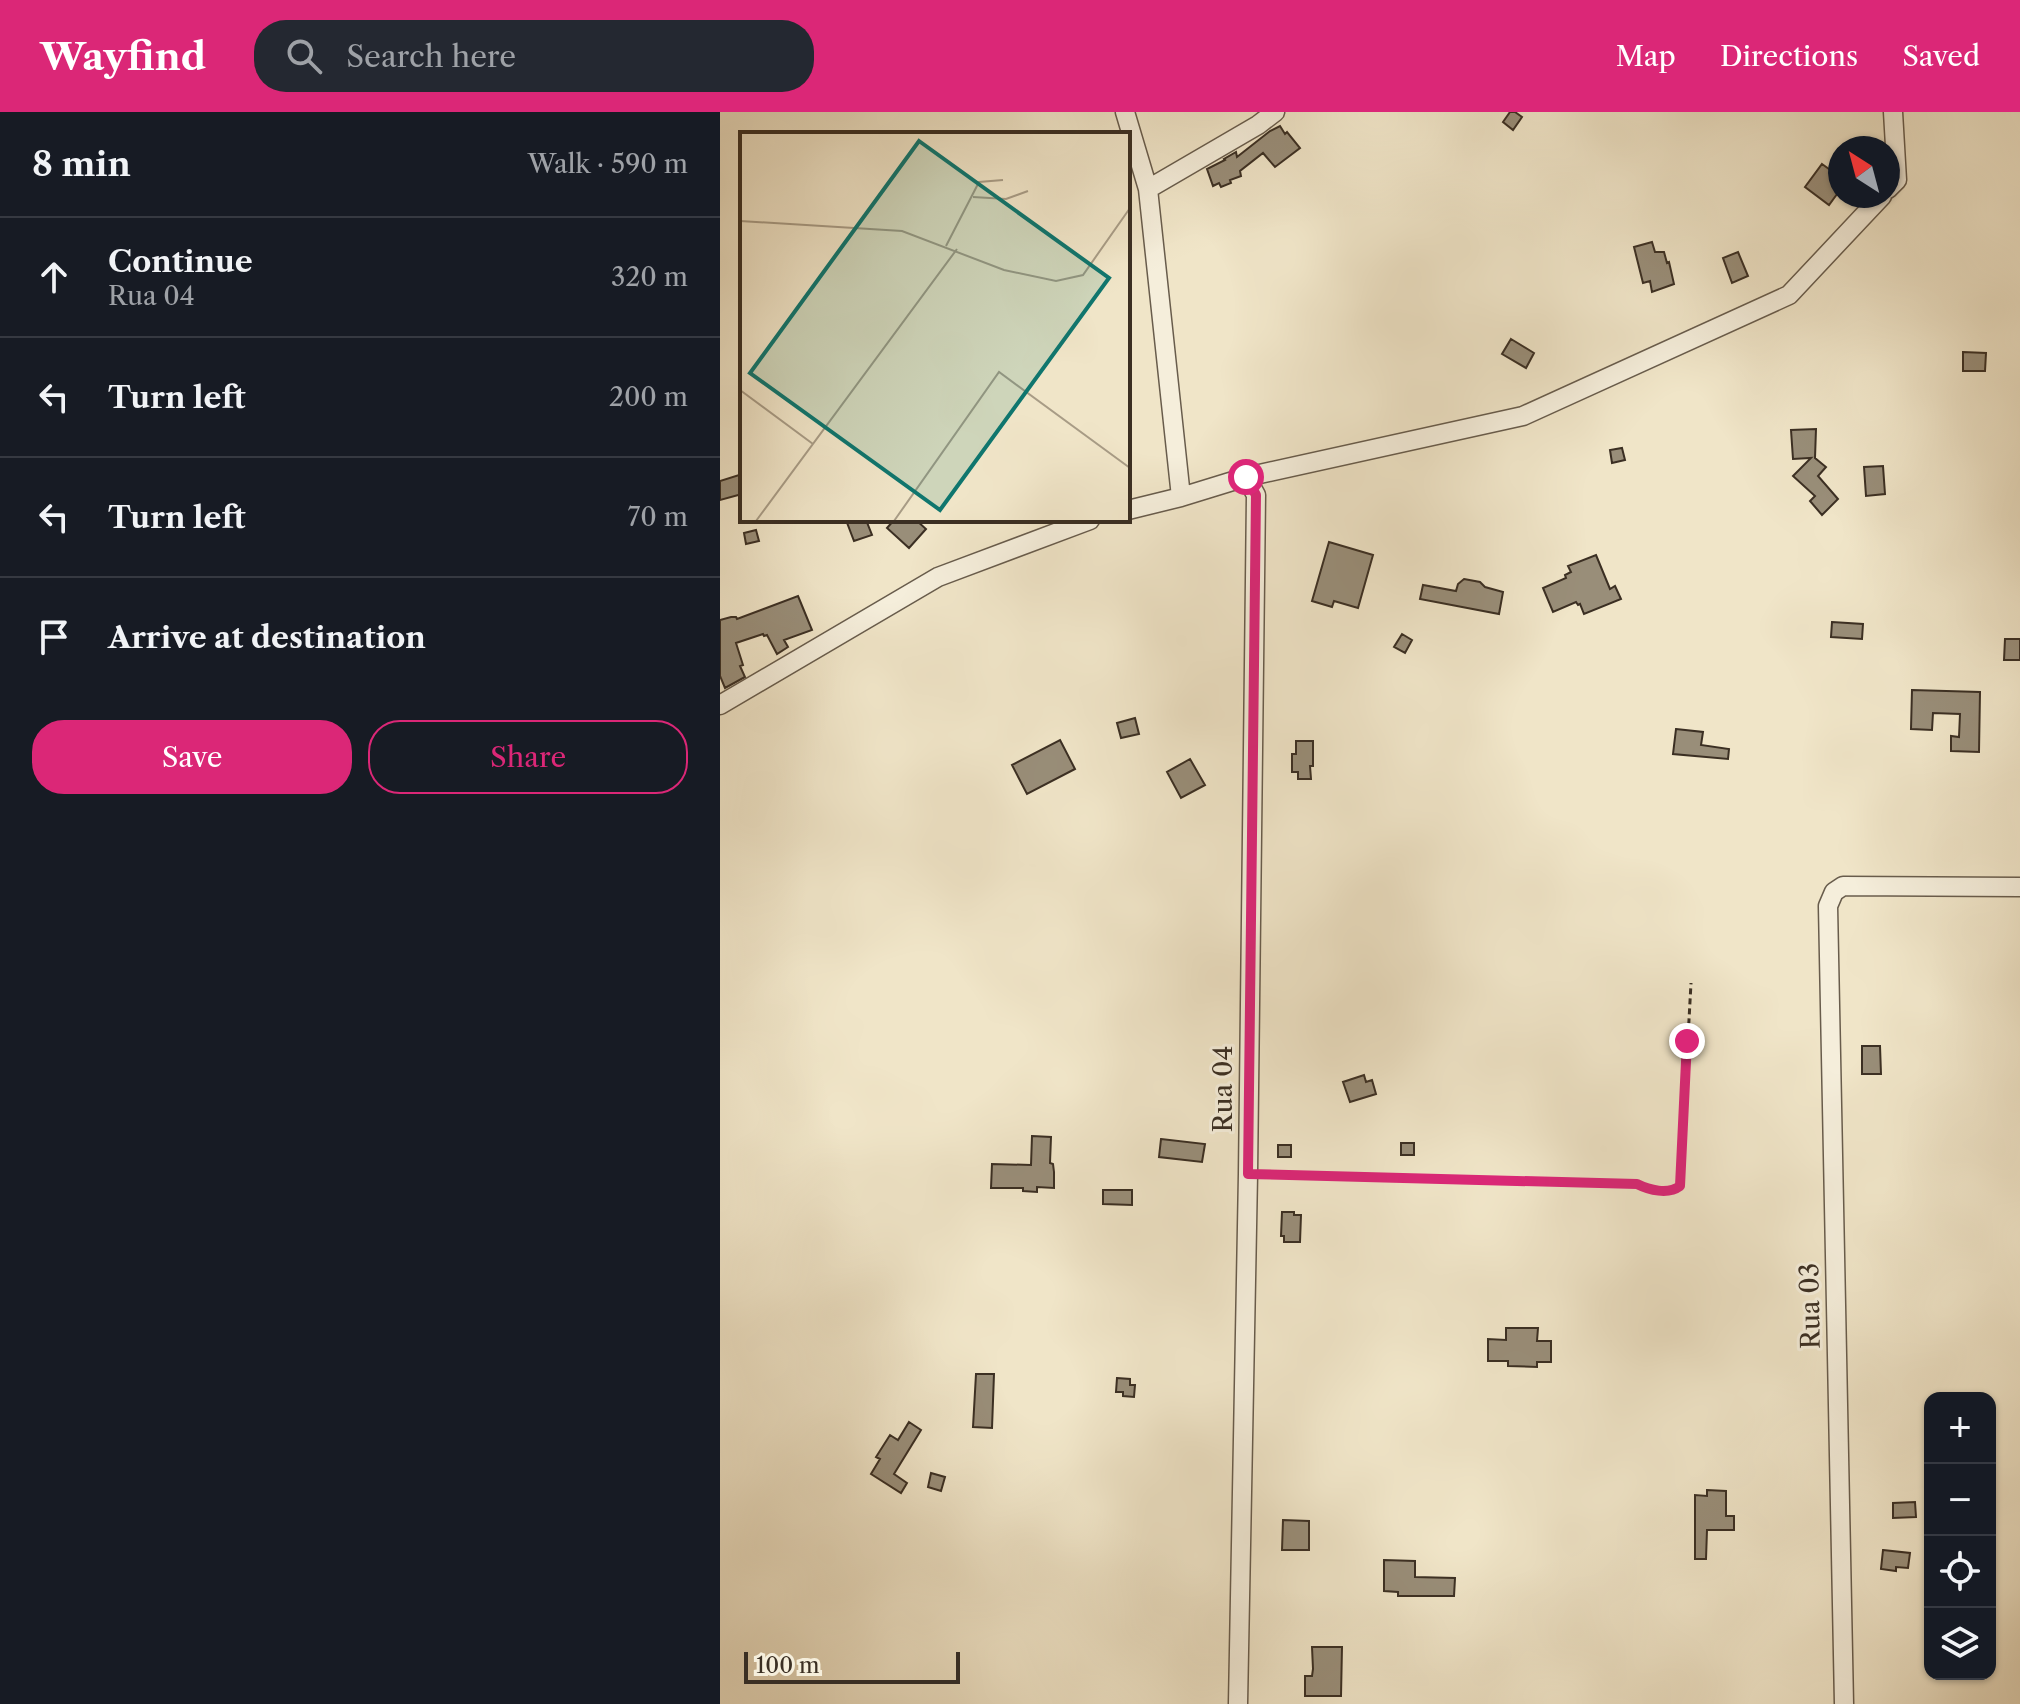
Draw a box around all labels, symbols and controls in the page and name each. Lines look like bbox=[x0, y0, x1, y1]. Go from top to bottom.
search box bbox=[254, 20, 814, 92]
text: Wayfind bbox=[40, 33, 206, 80]
icon: search bbox=[282, 34, 326, 78]
text: Search here bbox=[346, 38, 516, 75]
text: Map bbox=[1616, 39, 1676, 73]
text: Directions bbox=[1720, 39, 1858, 73]
text: Saved bbox=[1902, 39, 1980, 73]
inset map bbox=[740, 132, 1130, 522]
north arrow bbox=[1828, 136, 1900, 208]
text: 8 min bbox=[32, 143, 131, 185]
text: Walk · 590 m bbox=[528, 148, 688, 180]
text: Continue bbox=[108, 243, 253, 280]
icon: ahead bbox=[32, 255, 76, 299]
text: 320 m bbox=[611, 261, 688, 293]
text: Rua 04 bbox=[108, 280, 195, 312]
icon: left bbox=[32, 375, 76, 419]
text: Turn left bbox=[108, 379, 245, 416]
text: 200 m bbox=[609, 381, 688, 413]
route start bbox=[1228, 459, 1264, 495]
icon: left bbox=[32, 495, 76, 539]
text: Turn left bbox=[108, 499, 245, 536]
text: 70 m bbox=[628, 501, 688, 533]
icon: arrive bbox=[32, 615, 76, 659]
text: Arrive at destination bbox=[108, 619, 426, 656]
button: Save bbox=[32, 720, 352, 794]
button: Share bbox=[368, 720, 688, 794]
route end bbox=[1669, 1023, 1705, 1059]
street label: Rua 04 bbox=[1207, 1046, 1239, 1132]
street label: Rua 03 bbox=[1793, 1263, 1827, 1349]
map controls bbox=[1924, 1392, 1996, 1680]
button: + bbox=[1924, 1392, 1996, 1464]
button: − bbox=[1924, 1464, 1996, 1536]
button: locate bbox=[1924, 1536, 1996, 1608]
button: layers bbox=[1924, 1608, 1996, 1680]
scale bar bbox=[744, 1648, 960, 1684]
text: 100 m bbox=[756, 1652, 819, 1679]

